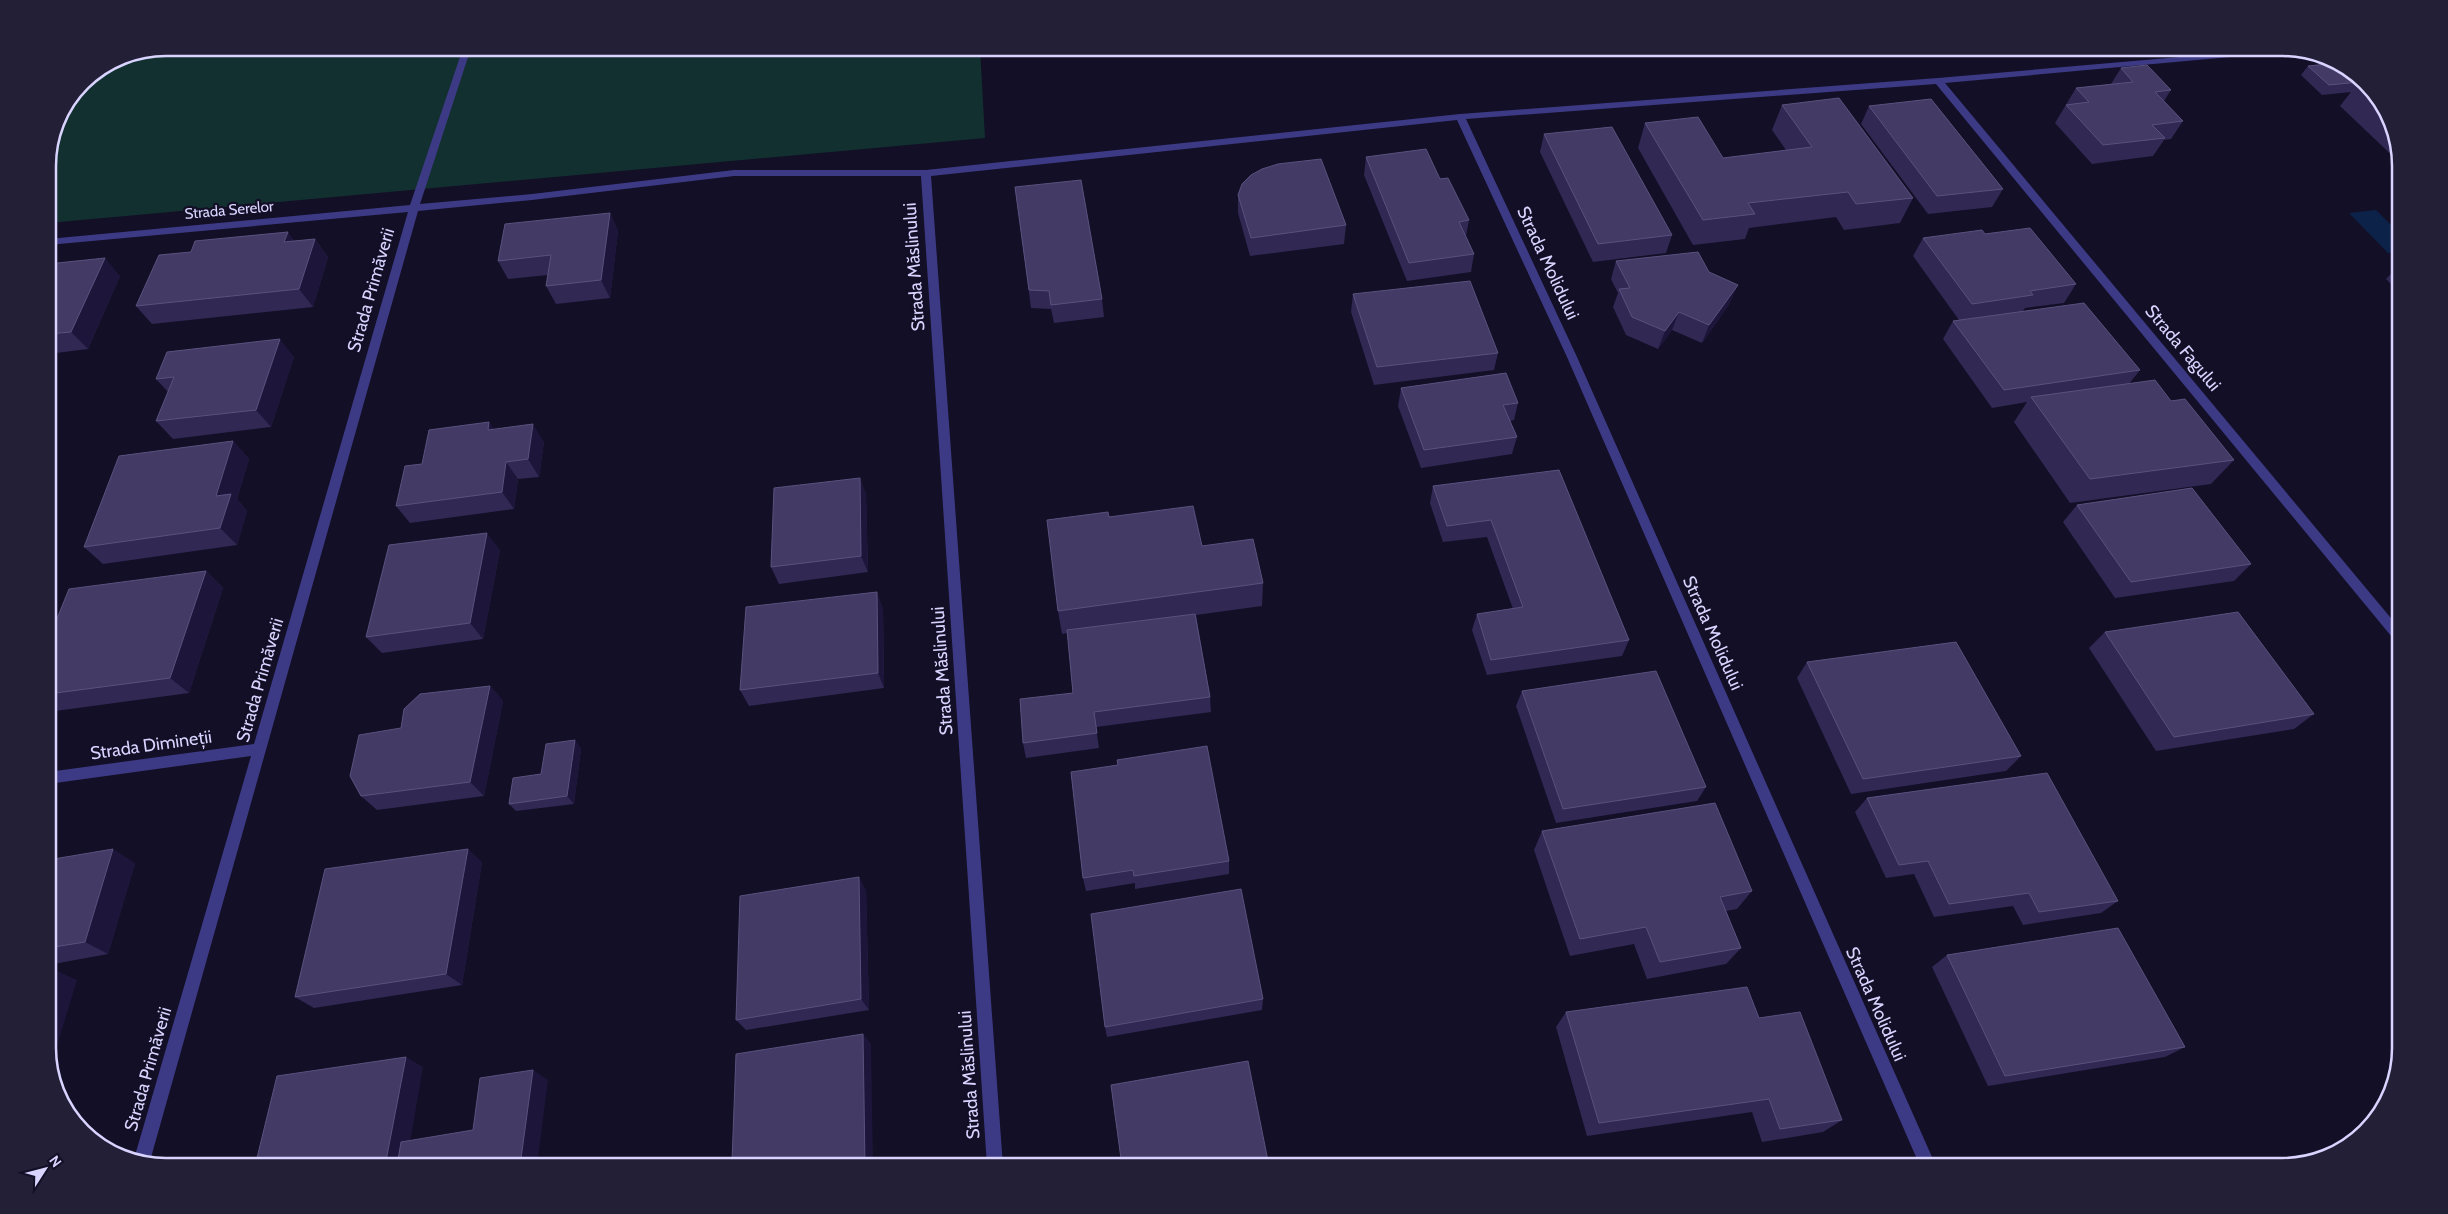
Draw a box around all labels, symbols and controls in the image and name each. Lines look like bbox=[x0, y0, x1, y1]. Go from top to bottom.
street label: Strada Serelor bbox=[184, 197, 275, 223]
street label: Strada Măslinului bbox=[899, 202, 929, 332]
street label: Strada Molidului bbox=[1512, 203, 1584, 323]
street label: Strada Primăverii bbox=[343, 225, 399, 355]
street label: Strada Fagului bbox=[2140, 300, 2226, 396]
street label: Strada Molidului bbox=[1678, 573, 1748, 693]
street label: Strada Măslinului bbox=[927, 606, 957, 736]
street label: Strada Primăverii bbox=[232, 615, 288, 745]
street label: Strada Dimineții bbox=[89, 726, 213, 765]
street label: Strada Molidului bbox=[1841, 944, 1911, 1064]
street label: Strada Primăverii bbox=[120, 1004, 176, 1134]
street label: Strada Măslinului bbox=[954, 1010, 984, 1140]
north arrow bbox=[20, 1144, 70, 1194]
text: N bbox=[45, 1152, 66, 1171]

